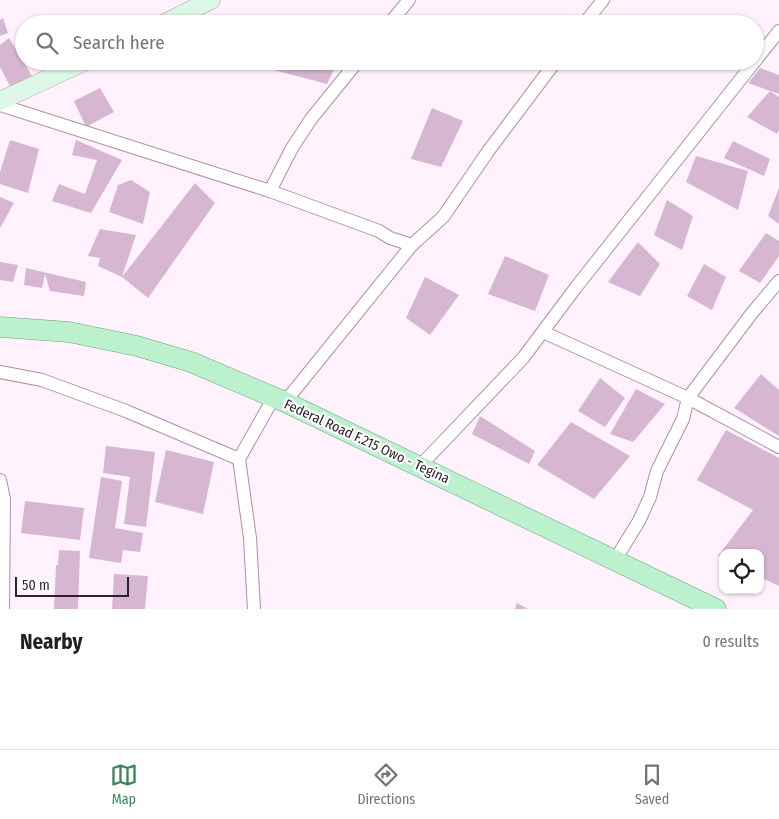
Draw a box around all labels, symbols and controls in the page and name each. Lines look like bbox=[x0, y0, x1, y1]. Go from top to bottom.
search box bbox=[15, 15, 764, 70]
icon: search bbox=[33, 29, 61, 57]
text: Search here bbox=[73, 31, 165, 54]
street label: Federal Road F.215 Owo - Tegina bbox=[281, 396, 452, 487]
map controls bbox=[719, 549, 764, 594]
button: locate bbox=[719, 549, 764, 594]
scale bar bbox=[15, 574, 129, 597]
text: 50 m bbox=[22, 577, 50, 594]
text: Nearby bbox=[20, 629, 82, 655]
text: 0 results bbox=[702, 632, 759, 651]
tab: Map bbox=[110, 761, 138, 808]
tab: Directions bbox=[357, 761, 415, 808]
tab: Saved bbox=[635, 761, 669, 808]

